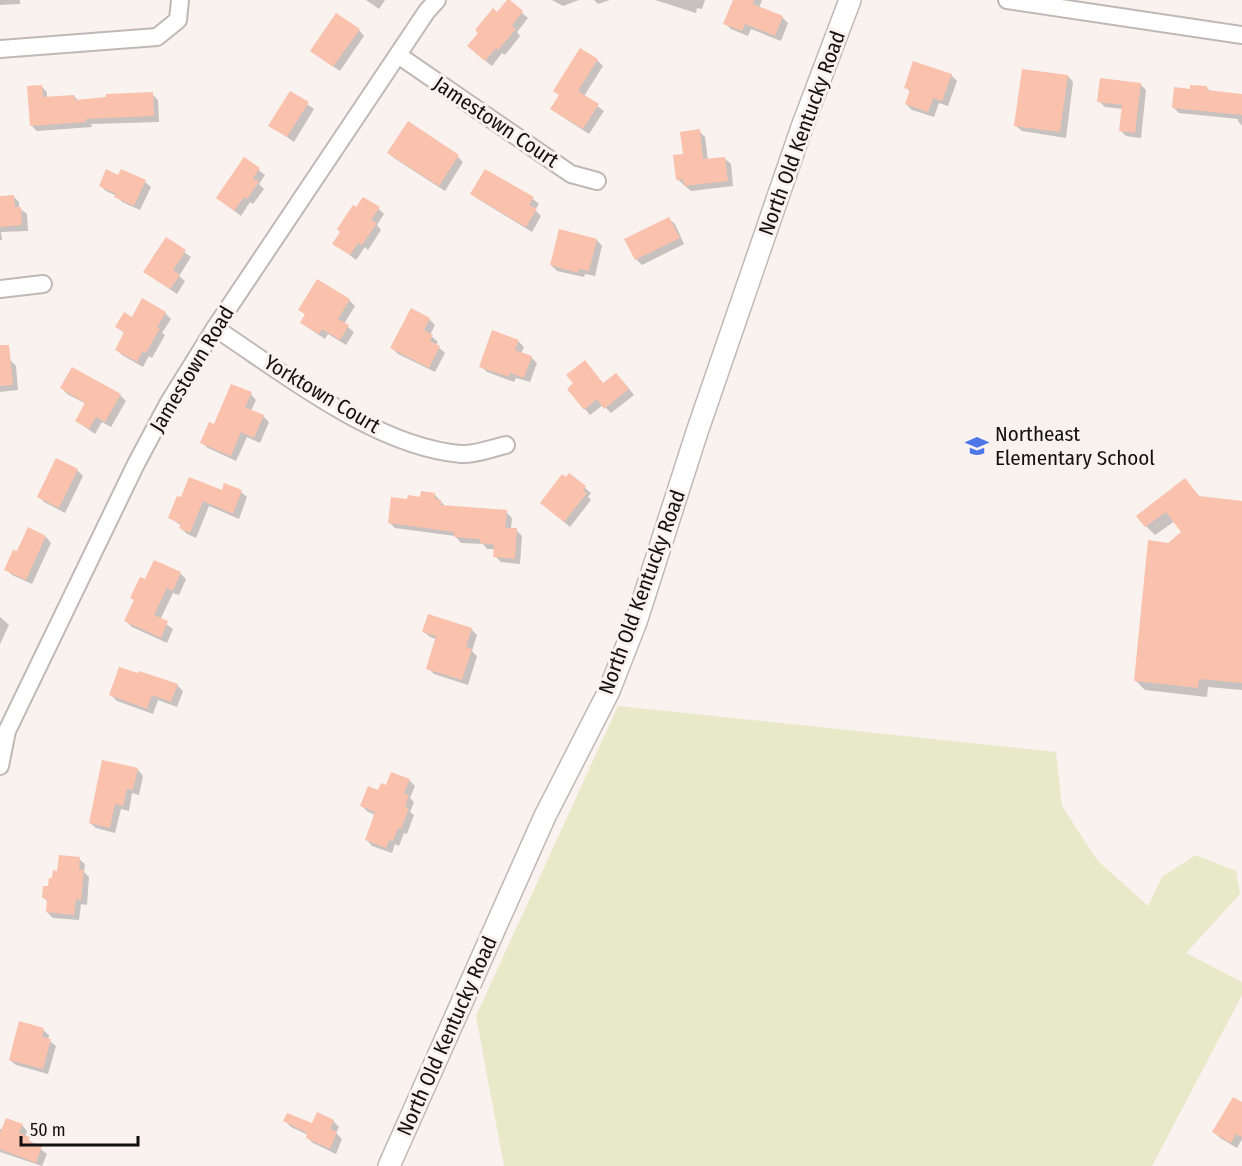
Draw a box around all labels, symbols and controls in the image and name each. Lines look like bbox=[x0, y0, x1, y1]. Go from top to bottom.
street label: North Old Kentucky Road bbox=[753, 27, 851, 239]
street label: Jamestown Court bbox=[428, 71, 564, 173]
street label: Jamestown Road bbox=[144, 301, 240, 437]
street label: Yorktown Court bbox=[259, 349, 385, 439]
place label: Northeast Elementary School bbox=[995, 421, 1155, 471]
school or university icon: Northeast Elementary School bbox=[964, 433, 990, 459]
street label: North Old Kentucky Road bbox=[593, 486, 691, 698]
street label: North Old Kentucky Road bbox=[391, 932, 503, 1140]
scale bar bbox=[21, 1109, 138, 1147]
text: 50 m bbox=[30, 1119, 66, 1141]

